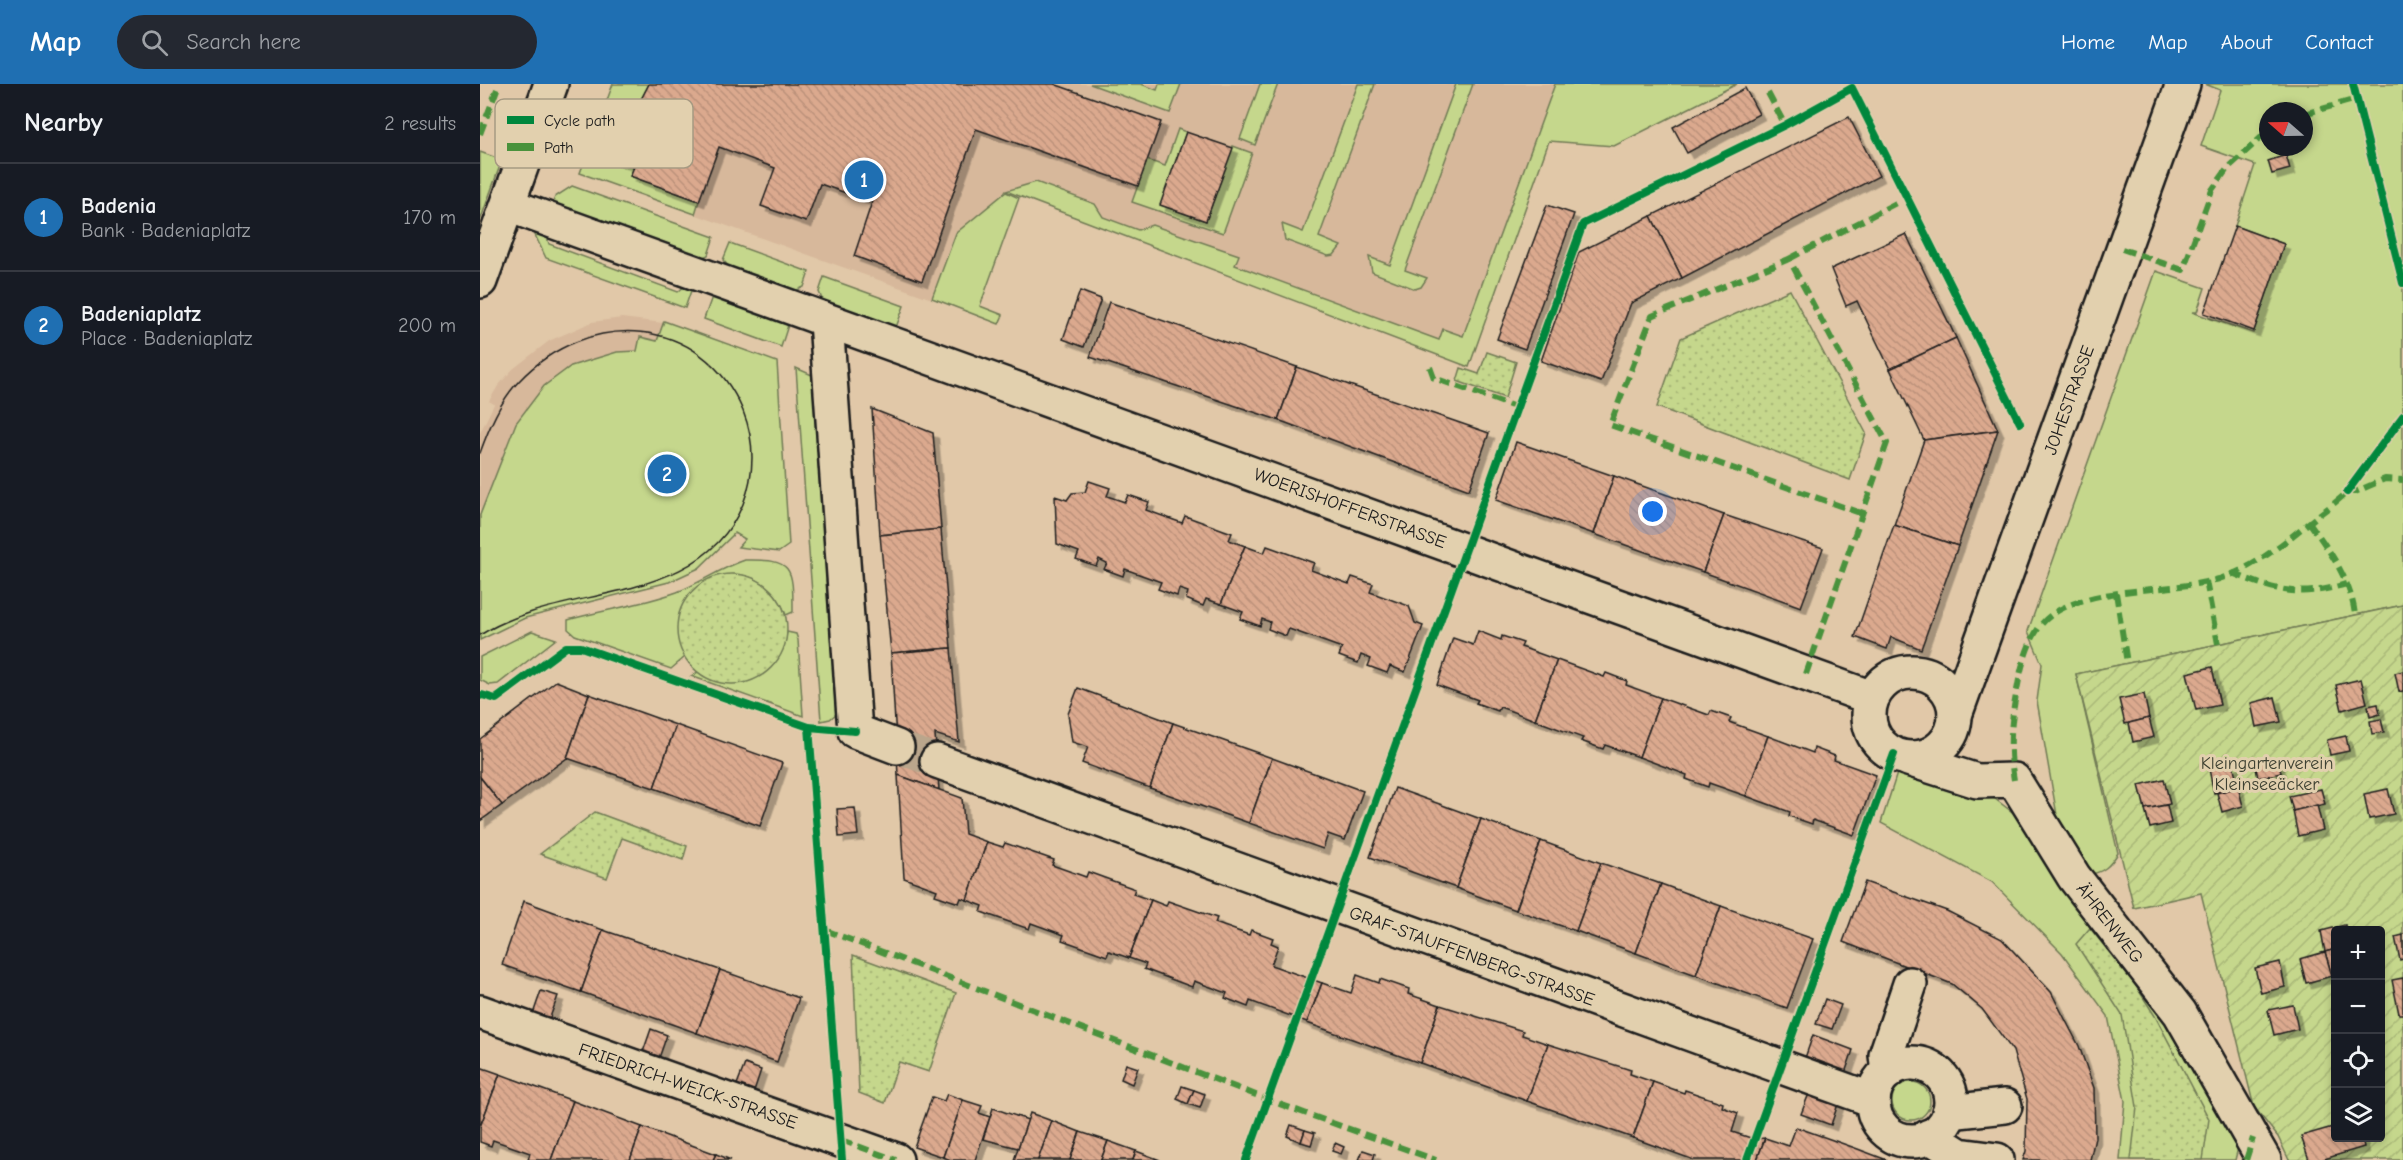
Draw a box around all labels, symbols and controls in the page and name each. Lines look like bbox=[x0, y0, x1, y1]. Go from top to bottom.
search box bbox=[117, 15, 537, 69]
text: Map bbox=[30, 26, 81, 58]
icon: search bbox=[138, 26, 171, 59]
text: Search here bbox=[186, 29, 301, 55]
text: Home bbox=[2061, 30, 2115, 54]
text: Map bbox=[2148, 30, 2188, 54]
text: About bbox=[2221, 30, 2272, 54]
text: Contact bbox=[2305, 30, 2373, 54]
legend bbox=[495, 99, 693, 168]
north arrow bbox=[2259, 102, 2313, 156]
text: Nearby bbox=[24, 108, 103, 138]
text: 2 results bbox=[384, 112, 456, 135]
text: Cycle path bbox=[544, 112, 615, 130]
text: Path bbox=[544, 139, 574, 157]
pin: 1 bbox=[844, 158, 884, 202]
text: Badenia bbox=[81, 193, 156, 219]
text: 1 bbox=[40, 206, 47, 229]
text: 170 m bbox=[403, 206, 456, 229]
text: Bank · Badeniaplatz bbox=[81, 219, 250, 242]
text: Badeniaplatz bbox=[81, 301, 201, 327]
text: 2 bbox=[39, 314, 48, 337]
text: 200 m bbox=[398, 314, 456, 337]
text: Place · Badeniaplatz bbox=[81, 327, 252, 350]
street label: JOHESTRASSE bbox=[2040, 342, 2099, 458]
pin: 2 bbox=[648, 452, 687, 496]
street label: WOERISHOFFERSTRASSE bbox=[1251, 464, 1449, 553]
your location bbox=[1638, 497, 1667, 526]
park label: Kleingartenverein Kleinseeäcker bbox=[2201, 753, 2333, 795]
street label: ÄHRENWEG bbox=[2072, 879, 2148, 968]
street label: GRAF-STAUFFENBERG-STRASSE bbox=[1346, 902, 1598, 1011]
map controls bbox=[2331, 926, 2385, 1142]
button: + bbox=[2331, 926, 2385, 980]
button: − bbox=[2331, 980, 2385, 1034]
button: locate bbox=[2331, 1034, 2385, 1088]
street label: FRIEDRICH-WEICK-STRASSE bbox=[576, 1039, 800, 1134]
button: layers bbox=[2331, 1088, 2385, 1142]

